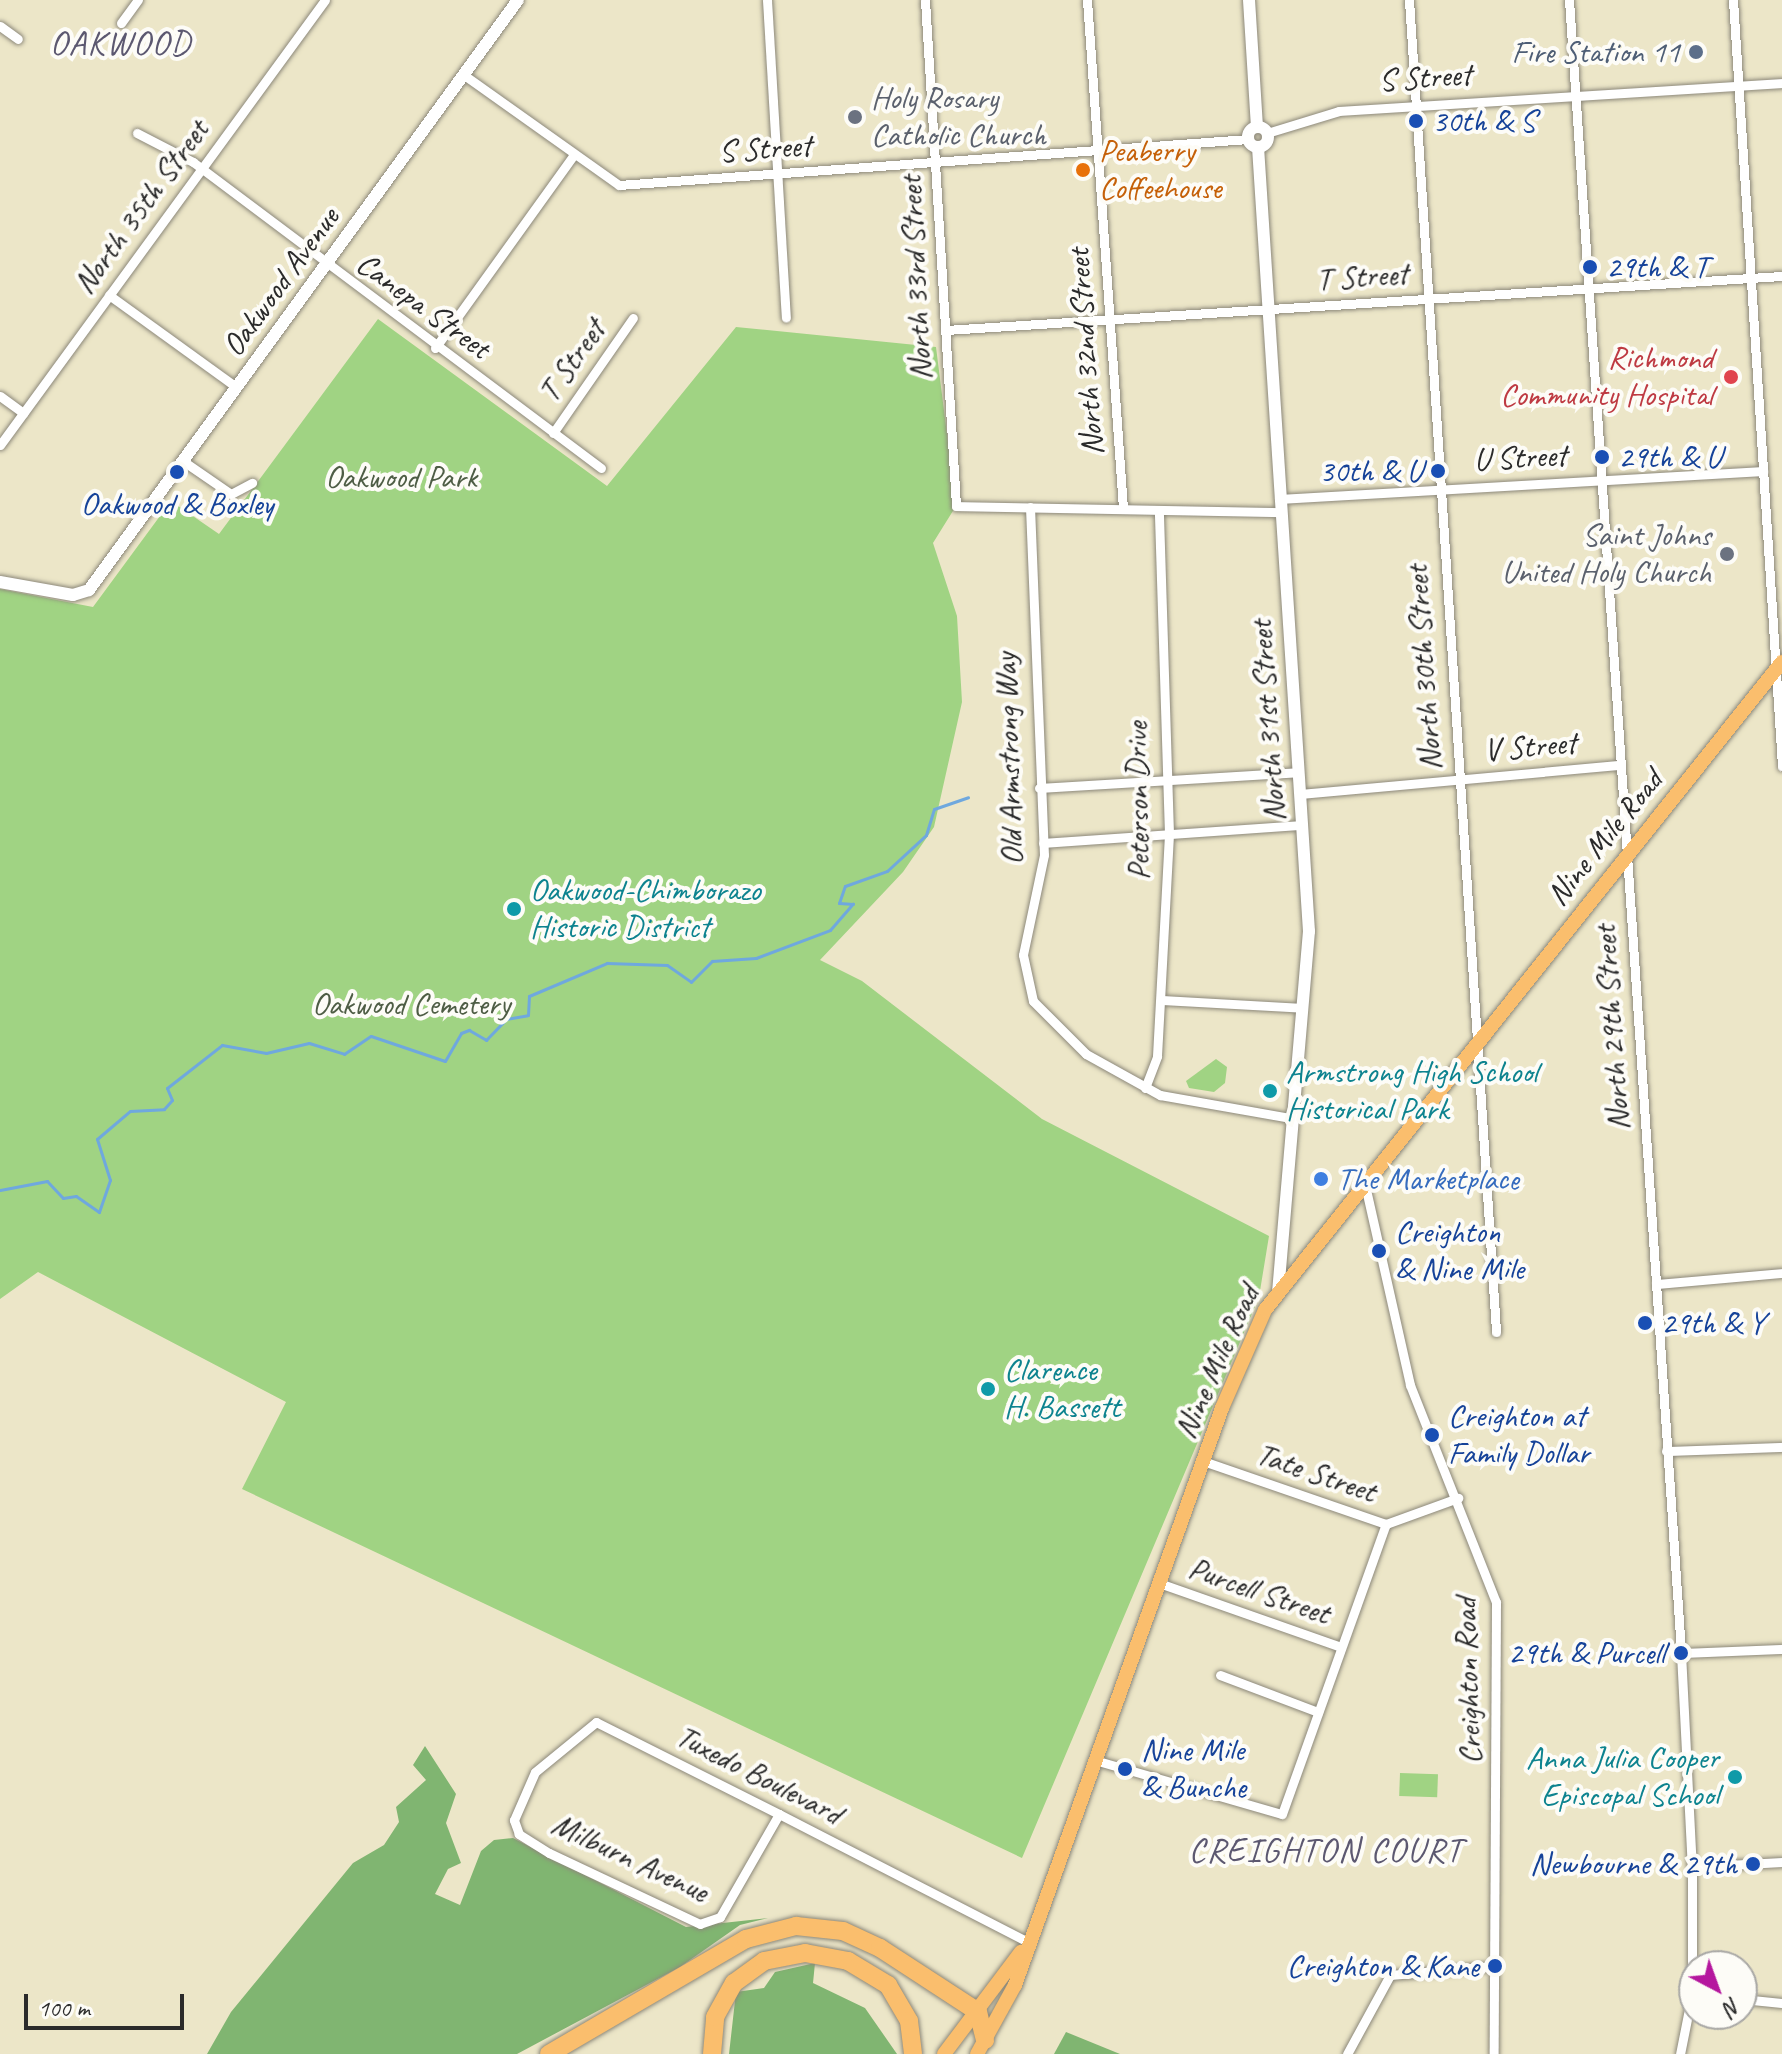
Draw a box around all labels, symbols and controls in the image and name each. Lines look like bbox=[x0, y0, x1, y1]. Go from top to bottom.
district label: OAKWOOD bbox=[50, 23, 192, 63]
place label: Fire Station 11 bbox=[1510, 33, 1680, 71]
marker: Fire Station 11 bbox=[1687, 43, 1705, 61]
street label: S Street bbox=[1377, 56, 1473, 100]
place label: Holy Rosary Catholic Church bbox=[871, 80, 1047, 155]
place label: 30th & S bbox=[1432, 102, 1535, 140]
marker: Holy Rosary Catholic Church bbox=[846, 108, 864, 126]
street label: North 35th Street bbox=[65, 112, 217, 302]
marker: 30th & S bbox=[1407, 112, 1425, 130]
street label: S Street bbox=[717, 127, 813, 171]
place label: Peaberry Coffeehouse bbox=[1099, 133, 1221, 208]
marker: Peaberry Coffeehouse bbox=[1074, 161, 1092, 179]
street label: North 33rd Street bbox=[891, 175, 941, 381]
street label: Oakwood Avenue bbox=[214, 200, 348, 364]
street label: Canepa Street bbox=[348, 244, 498, 368]
street label: North 32nd Street bbox=[1060, 247, 1112, 457]
place label: 29th & T bbox=[1606, 248, 1708, 286]
street label: T Street bbox=[1315, 255, 1409, 299]
marker: 29th & T bbox=[1581, 258, 1599, 276]
street label: T Street bbox=[530, 312, 614, 410]
place label: Richmond Community Hospital bbox=[1500, 340, 1713, 415]
marker: Richmond Community Hospital bbox=[1720, 366, 1742, 388]
street label: U Street bbox=[1473, 436, 1567, 480]
place label: 29th & U bbox=[1618, 438, 1721, 476]
marker: 29th & U bbox=[1593, 448, 1611, 466]
place label: 30th & U bbox=[1319, 452, 1422, 490]
park label: Oakwood Park bbox=[325, 458, 477, 496]
marker: 30th & U bbox=[1429, 462, 1447, 480]
marker: Oakwood & Boxley bbox=[168, 463, 186, 481]
place label: Oakwood & Boxley bbox=[81, 485, 273, 523]
place label: Saint Johns United Holy Church bbox=[1500, 517, 1711, 592]
marker: Saint Johns United Holy Church bbox=[1718, 545, 1736, 563]
street label: North 30th Street bbox=[1398, 564, 1450, 772]
street label: North 31st Street bbox=[1242, 619, 1294, 823]
street label: Old Armstrong Way bbox=[986, 651, 1032, 867]
street label: Peterson Drive bbox=[1117, 721, 1159, 881]
street label: V Street bbox=[1482, 724, 1578, 770]
street label: Nine Mile Road bbox=[1538, 762, 1672, 914]
place label: Oakwood-Chimborazo Historic District bbox=[530, 872, 760, 947]
marker: Oakwood-Chimborazo Historic District bbox=[505, 900, 523, 918]
street label: North 29th Street bbox=[1586, 924, 1638, 1132]
park label: Oakwood Cemetery bbox=[312, 985, 510, 1023]
place label: Armstrong High School Historical Park bbox=[1286, 1054, 1537, 1129]
marker: Armstrong High School Historical Park bbox=[1261, 1082, 1279, 1100]
place label: The Marketplace bbox=[1337, 1160, 1519, 1198]
marker: The Marketplace bbox=[1312, 1170, 1330, 1188]
place label: Creighton & Nine Mile bbox=[1395, 1214, 1524, 1289]
marker: Creighton & Nine Mile bbox=[1370, 1242, 1388, 1260]
street label: Nine Mile Road bbox=[1166, 1279, 1268, 1445]
place label: 29th & Y bbox=[1661, 1304, 1765, 1342]
marker: 29th & Y bbox=[1636, 1314, 1654, 1332]
place label: Clarence H. Bassett bbox=[1004, 1352, 1120, 1427]
marker: Clarence H. Bassett bbox=[979, 1380, 997, 1398]
place label: Creighton at Family Dollar bbox=[1448, 1398, 1589, 1473]
marker: Creighton at Family Dollar bbox=[1423, 1426, 1441, 1444]
street label: Tate Street bbox=[1251, 1435, 1381, 1511]
street label: Purcell Street bbox=[1183, 1549, 1335, 1633]
street label: Creighton Road bbox=[1446, 1597, 1490, 1765]
place label: 29th & Purcell bbox=[1508, 1634, 1665, 1672]
marker: 29th & Purcell bbox=[1672, 1644, 1690, 1662]
street label: Tuxedo Boulevard bbox=[670, 1717, 848, 1833]
place label: Nine Mile & Bunche bbox=[1141, 1732, 1246, 1807]
place label: Anna Julia Cooper Episcopal School bbox=[1527, 1740, 1719, 1815]
marker: Nine Mile & Bunche bbox=[1116, 1760, 1134, 1778]
marker: Anna Julia Cooper Episcopal School bbox=[1726, 1768, 1744, 1786]
street label: Milburn Avenue bbox=[546, 1805, 714, 1911]
district label: CREIGHTON COURT bbox=[1191, 1830, 1461, 1870]
place label: Newbourne & 29th bbox=[1530, 1845, 1737, 1883]
marker: Newbourne & 29th bbox=[1744, 1855, 1762, 1873]
place label: Creighton & Kane bbox=[1287, 1947, 1479, 1985]
north arrow bbox=[1678, 1950, 1758, 2030]
marker: Creighton & Kane bbox=[1486, 1957, 1504, 1975]
scale bar bbox=[28, 1978, 188, 2028]
text: N bbox=[1718, 1992, 1747, 2022]
text: 100 m bbox=[38, 1993, 90, 2023]

